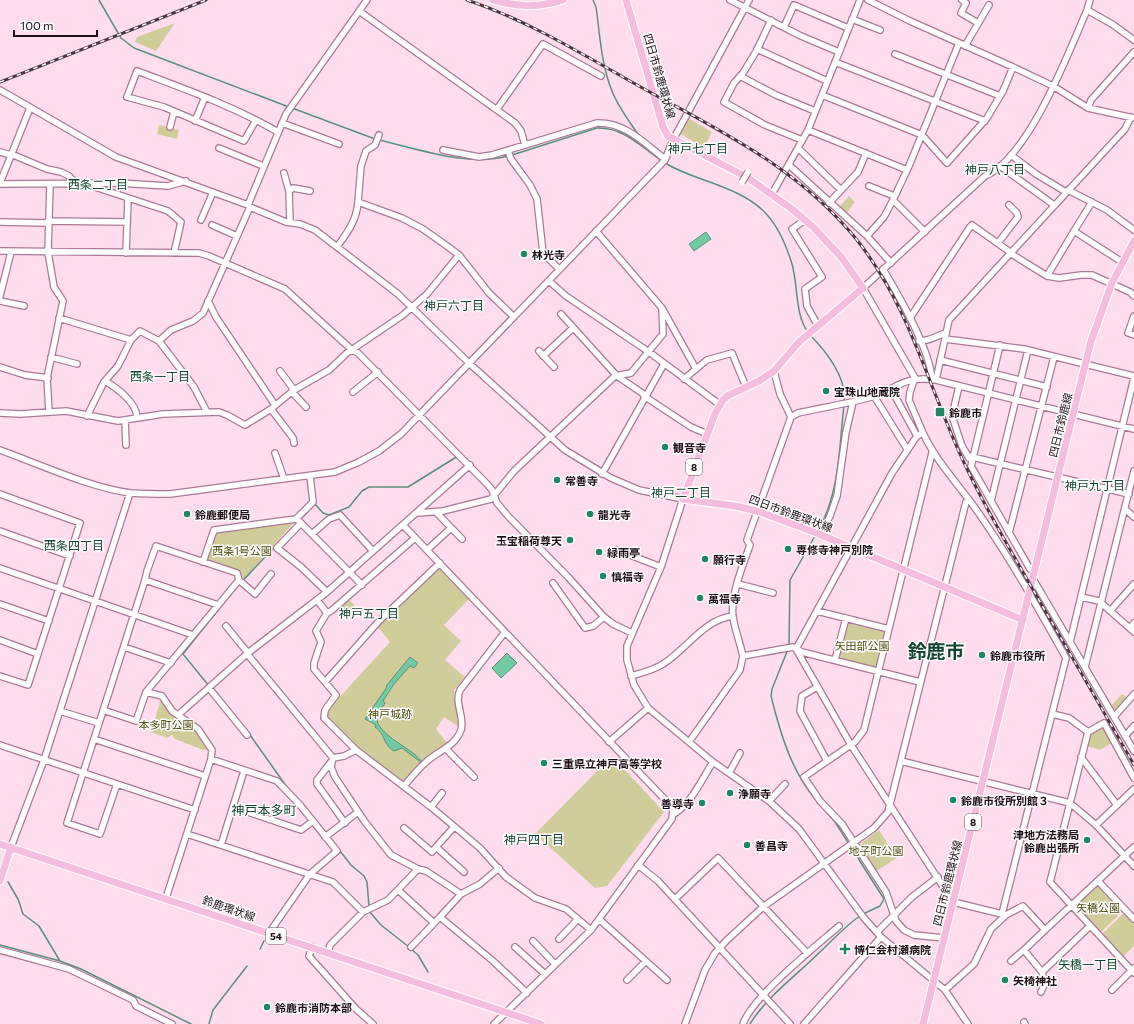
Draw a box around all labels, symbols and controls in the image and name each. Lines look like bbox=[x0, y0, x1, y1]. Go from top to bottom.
scale bar bbox=[14, 12, 97, 38]
text: 100 m bbox=[20, 18, 54, 32]
street label: 四日市鈴鹿環状線 bbox=[642, 32, 678, 120]
district label: 神戸七丁目 bbox=[668, 141, 728, 155]
district label: 神戸八丁目 bbox=[965, 162, 1025, 176]
district label: 西条二丁目 bbox=[68, 177, 128, 191]
place label: 林光寺 bbox=[532, 248, 565, 261]
marker: 林光寺 bbox=[519, 249, 529, 259]
district label: 神戸六丁目 bbox=[424, 298, 484, 312]
district label: 西条一丁目 bbox=[130, 369, 190, 383]
place label: 宝珠山地蔵院 bbox=[834, 385, 900, 398]
marker: 宝珠山地蔵院 bbox=[821, 386, 831, 396]
street label: 四日市鈴鹿線 bbox=[1046, 391, 1074, 459]
marker: 鈴鹿市 bbox=[934, 406, 946, 418]
place label: 鈴鹿市 bbox=[949, 406, 982, 419]
place label: 観音寺 bbox=[673, 441, 706, 454]
marker: 観音寺 bbox=[660, 442, 670, 452]
road number: 8 bbox=[686, 459, 702, 475]
place label: 常善寺 bbox=[565, 474, 598, 487]
marker: 常善寺 bbox=[552, 475, 562, 485]
district label: 神戸九丁目 bbox=[1065, 478, 1125, 492]
district label: 神戸二丁目 bbox=[651, 485, 711, 499]
street label: 四日市鈴鹿環状線 bbox=[747, 492, 835, 534]
place label: 鈴鹿郵便局 bbox=[195, 508, 250, 521]
place label: 龍光寺 bbox=[598, 508, 631, 521]
marker: 鈴鹿郵便局 bbox=[182, 509, 192, 519]
marker: 龍光寺 bbox=[585, 509, 595, 519]
place label: 玉宝稲荷尊天 bbox=[496, 534, 562, 547]
marker: 玉宝稲荷尊天 bbox=[565, 535, 575, 545]
district label: 西条四丁目 bbox=[44, 538, 104, 552]
place label: 専修寺神戸別院 bbox=[796, 543, 873, 556]
park label: 西条1号公園 bbox=[212, 544, 272, 557]
marker: 専修寺神戸別院 bbox=[783, 544, 793, 554]
place label: 緑雨亭 bbox=[607, 546, 640, 559]
marker: 緑雨亭 bbox=[594, 547, 604, 557]
place label: 願行寺 bbox=[713, 553, 746, 566]
marker: 願行寺 bbox=[700, 554, 710, 564]
place label: 慎福寺 bbox=[611, 570, 644, 583]
marker: 慎福寺 bbox=[598, 571, 608, 581]
place label: 萬福寺 bbox=[708, 592, 741, 605]
marker: 萬福寺 bbox=[695, 593, 705, 603]
district label: 神戸五丁目 bbox=[339, 606, 399, 620]
park label: 矢田部公園 bbox=[835, 639, 890, 652]
district label: 鈴鹿市 bbox=[907, 639, 965, 662]
place label: 鈴鹿市役所 bbox=[990, 649, 1045, 662]
marker: 鈴鹿市役所 bbox=[977, 650, 987, 660]
park label: 神戸城跡 bbox=[368, 707, 412, 720]
park label: 本多町公園 bbox=[139, 718, 194, 731]
place label: 三重県立神戸高等学校 bbox=[552, 757, 662, 770]
marker: 三重県立神戸高等学校 bbox=[539, 758, 549, 768]
place label: 浄願寺 bbox=[738, 787, 771, 800]
marker: 浄願寺 bbox=[725, 788, 735, 798]
place label: 鈴鹿市役所別館３ bbox=[961, 794, 1049, 807]
marker: 鈴鹿市役所別館３ bbox=[948, 795, 958, 805]
place label: 善導寺 bbox=[661, 797, 694, 810]
marker: 善導寺 bbox=[697, 798, 707, 808]
district label: 神戸本多町 bbox=[231, 802, 297, 818]
road number: 8 bbox=[965, 814, 981, 830]
place label: 津地方法務局 鈴鹿出張所 bbox=[1013, 828, 1079, 854]
district label: 神戸四丁目 bbox=[504, 832, 564, 846]
marker: 津地方法務局 鈴鹿出張所 bbox=[1082, 835, 1092, 845]
place label: 善昌寺 bbox=[755, 839, 788, 852]
street label: 四日市鈴鹿環状線 bbox=[930, 839, 964, 927]
marker: 善昌寺 bbox=[742, 840, 752, 850]
park label: 地子町公園 bbox=[849, 844, 904, 857]
street label: 鈴鹿環状線 bbox=[201, 893, 257, 923]
park label: 矢橋公園 bbox=[1076, 901, 1120, 914]
road number: 54 bbox=[266, 928, 286, 944]
marker: 博仁会村瀬病院 bbox=[839, 943, 851, 955]
place label: 博仁会村瀬病院 bbox=[854, 943, 931, 956]
district label: 矢橋一丁目 bbox=[1058, 957, 1118, 971]
place label: 矢椅神社 bbox=[1013, 974, 1057, 987]
marker: 矢椅神社 bbox=[1000, 975, 1010, 985]
place label: 鈴鹿市消防本部 bbox=[275, 1001, 352, 1014]
marker: 鈴鹿市消防本部 bbox=[262, 1002, 272, 1012]

